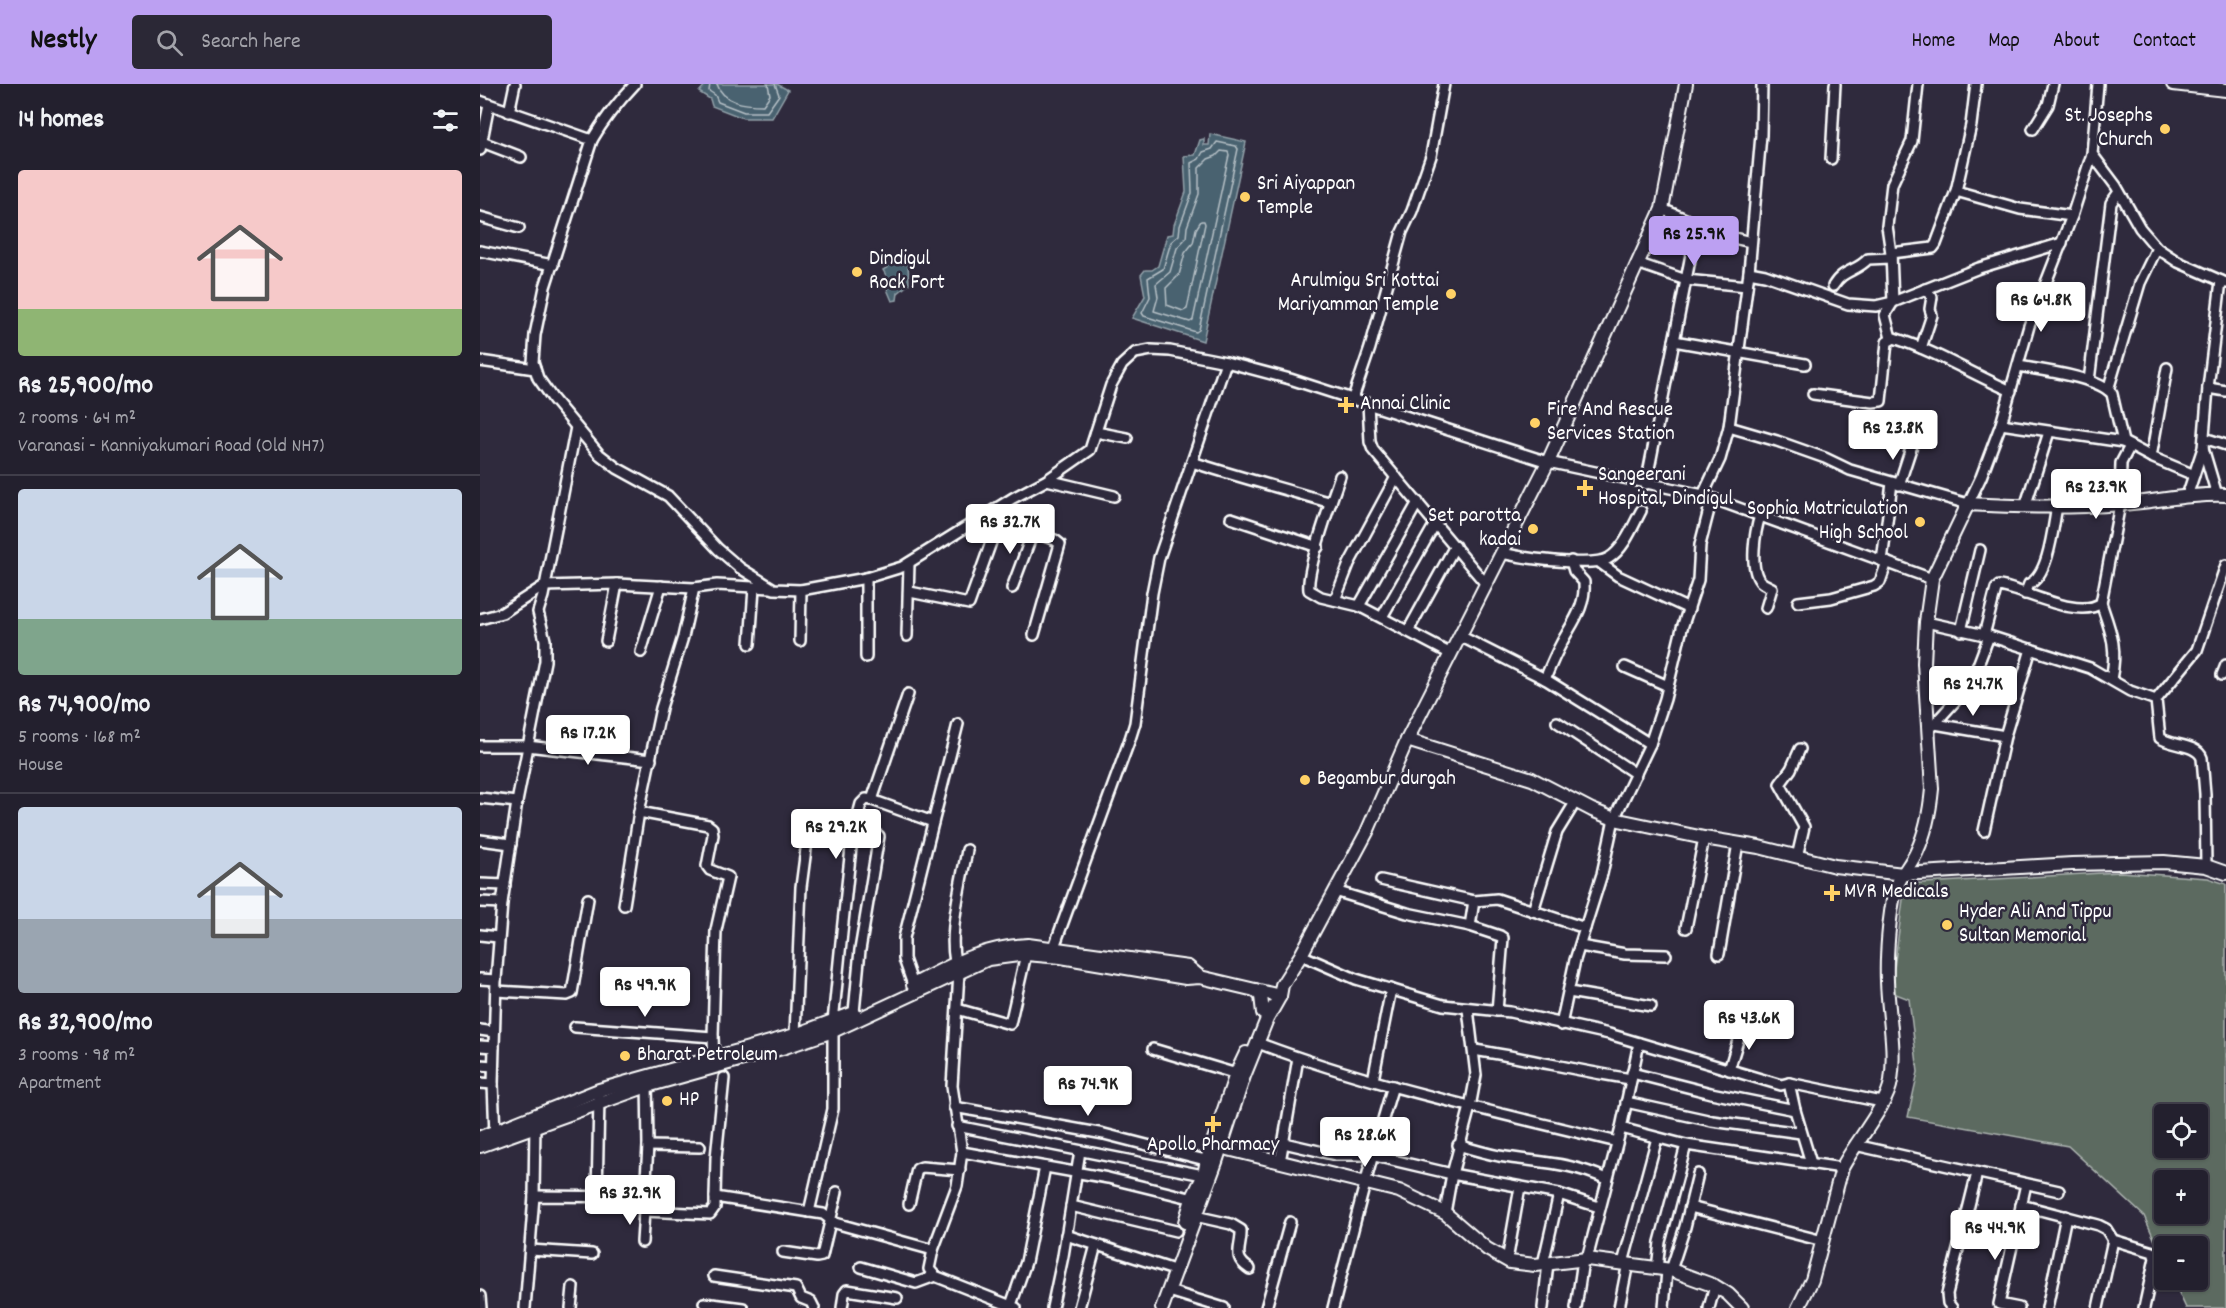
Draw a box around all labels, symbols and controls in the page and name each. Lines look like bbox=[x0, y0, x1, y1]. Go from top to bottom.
search box bbox=[132, 15, 552, 69]
text: Nestly bbox=[30, 22, 96, 62]
icon: search bbox=[153, 26, 186, 59]
text: Search here bbox=[201, 27, 301, 58]
text: Home bbox=[1911, 27, 1955, 57]
text: Map bbox=[1988, 27, 2020, 57]
text: About bbox=[2053, 27, 2100, 57]
text: Contact bbox=[2133, 27, 2196, 57]
text: 14 homes bbox=[18, 102, 104, 139]
place label: St. Josephs Church bbox=[2064, 102, 2153, 156]
icon: filters bbox=[429, 104, 462, 137]
marker: St. Josephs Church bbox=[2158, 122, 2172, 136]
place label: Sri Aiyappan Temple bbox=[1257, 170, 1355, 224]
marker: Sri Aiyappan Temple bbox=[1238, 190, 1252, 204]
icon: home bbox=[186, 209, 294, 317]
pin: Rs 25.9K bbox=[1632, 216, 1756, 267]
text: Rs 25.9K bbox=[1663, 221, 1725, 249]
place label: Dindigul Rock Fort bbox=[869, 245, 945, 299]
marker: Dindigul Rock Fort bbox=[850, 265, 864, 279]
place label: Arulmigu Sri Kottai Mariyamman Temple bbox=[1278, 267, 1439, 321]
pin: Rs 64.8K bbox=[1979, 282, 2103, 333]
marker: Arulmigu Sri Kottai Mariyamman Temple bbox=[1444, 287, 1458, 301]
text: Rs 64.8K bbox=[2010, 287, 2072, 315]
text: Rs 25,900/mo bbox=[18, 368, 153, 405]
place label: Annai Clinic bbox=[1360, 390, 1451, 420]
marker: Annai Clinic bbox=[1337, 396, 1355, 414]
place label: Fire And Rescue Services Station bbox=[1547, 396, 1675, 450]
text: 2 rooms · 64 m² bbox=[18, 405, 136, 433]
pin: Rs 23.8K bbox=[1831, 410, 1955, 461]
text: Rs 23.8K bbox=[1863, 415, 1923, 443]
marker: Fire And Rescue Services Station bbox=[1528, 416, 1542, 430]
text: Varanasi - Kanniyakumari Road (Old NH7) bbox=[18, 433, 324, 461]
place label: Sangeerani Hospital, Dindigul bbox=[1598, 461, 1733, 515]
pin: Rs 23.9K bbox=[2034, 469, 2158, 520]
text: Rs 23.9K bbox=[2065, 474, 2127, 502]
marker: Sangeerani Hospital, Dindigul bbox=[1576, 479, 1594, 497]
place label: Sophia Matriculation High School bbox=[1747, 495, 1908, 549]
place label: Set parotta kadai bbox=[1428, 502, 1522, 556]
pin: Rs 32.7K bbox=[948, 504, 1072, 555]
text: Rs 32.7K bbox=[980, 509, 1040, 537]
marker: Sophia Matriculation High School bbox=[1913, 515, 1927, 529]
marker: Set parotta kadai bbox=[1526, 522, 1540, 536]
icon: home bbox=[186, 528, 294, 636]
pin: Rs 24.7K bbox=[1911, 666, 2035, 717]
text: Rs 24.7K bbox=[1943, 671, 2003, 699]
text: Rs 74,900/mo bbox=[18, 687, 150, 724]
pin: Rs 17.2K bbox=[526, 715, 650, 766]
text: Rs 17.2K bbox=[560, 720, 616, 748]
text: 5 rooms · 168 m² bbox=[18, 724, 141, 752]
text: House bbox=[18, 752, 63, 780]
place label: Begambur durgah bbox=[1317, 765, 1456, 795]
marker: Begambur durgah bbox=[1298, 773, 1312, 787]
pin: Rs 29.2K bbox=[774, 809, 898, 860]
text: Rs 29.2K bbox=[805, 814, 867, 842]
icon: home bbox=[186, 846, 294, 954]
place label: MVR Medicals bbox=[1844, 878, 1949, 908]
marker: MVR Medicals bbox=[1825, 886, 1839, 900]
place label: Hyder Ali And Tippu Sultan Memorial bbox=[1959, 898, 2112, 952]
marker: Hyder Ali And Tippu Sultan Memorial bbox=[1940, 918, 1954, 932]
pin: Rs 49.9K bbox=[583, 967, 707, 1018]
text: Rs 49.9K bbox=[614, 972, 676, 1000]
pin: Rs 43.6K bbox=[1687, 1000, 1811, 1051]
text: Rs 32,900/mo bbox=[18, 1005, 153, 1042]
text: Rs 43.6K bbox=[1718, 1005, 1780, 1033]
place label: Bharat Petroleum bbox=[637, 1041, 778, 1071]
text: 3 rooms · 98 m² bbox=[18, 1042, 135, 1070]
marker: Bharat Petroleum bbox=[618, 1049, 632, 1063]
pin: Rs 74.9K bbox=[1026, 1066, 1150, 1117]
text: Apartment bbox=[18, 1070, 101, 1098]
text: Rs 74.9K bbox=[1058, 1071, 1118, 1099]
place label: HP bbox=[679, 1086, 699, 1116]
marker: HP bbox=[660, 1094, 674, 1108]
map controls bbox=[2154, 1104, 2208, 1290]
button: locate bbox=[2154, 1104, 2208, 1158]
marker: Apollo Pharmacy bbox=[1206, 1117, 1220, 1131]
pin: Rs 28.6K bbox=[1303, 1117, 1427, 1168]
text: Rs 28.6K bbox=[1334, 1122, 1396, 1150]
place label: Apollo Pharmacy bbox=[1147, 1131, 1280, 1161]
button: + bbox=[2154, 1170, 2208, 1224]
pin: Rs 32.9K bbox=[568, 1175, 692, 1226]
text: Rs 32.9K bbox=[599, 1180, 661, 1208]
pin: Rs 44.9K bbox=[1933, 1210, 2057, 1261]
text: Rs 44.9K bbox=[1964, 1215, 2026, 1243]
button: − bbox=[2154, 1236, 2208, 1290]

